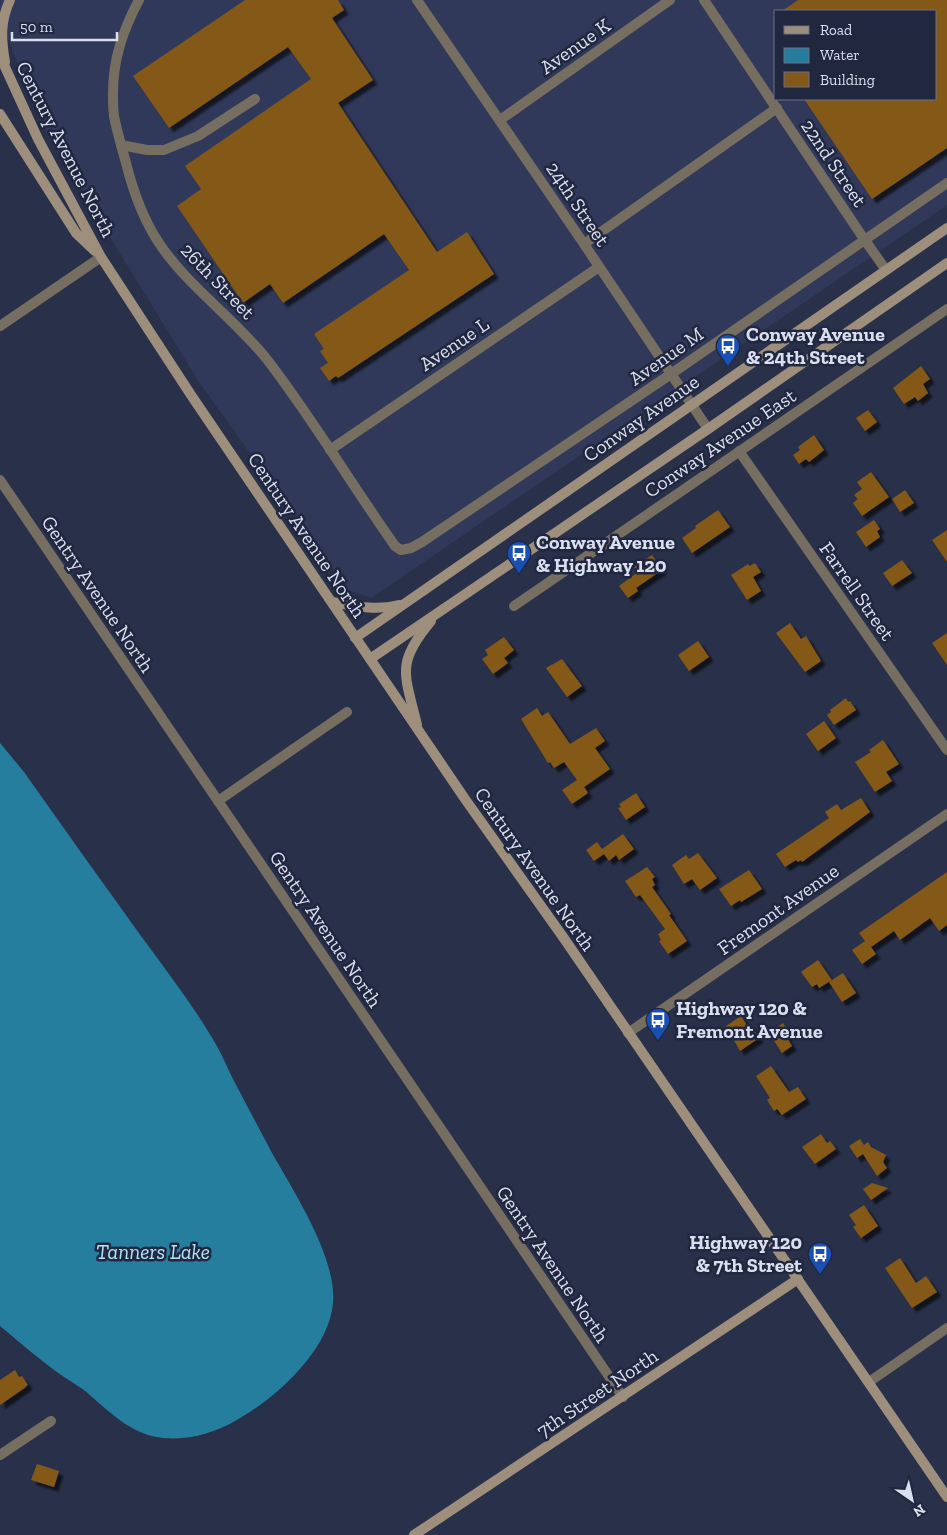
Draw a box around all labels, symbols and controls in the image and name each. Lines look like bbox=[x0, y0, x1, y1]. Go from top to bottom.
scale bar bbox=[12, 10, 118, 42]
legend bbox=[774, 10, 937, 100]
street label: Avenue K bbox=[535, 13, 615, 79]
text: 50 m bbox=[20, 18, 53, 36]
text: Road bbox=[820, 21, 853, 39]
text: Water bbox=[820, 46, 860, 64]
street label: Century Avenue North bbox=[11, 57, 121, 242]
text: Building bbox=[820, 71, 875, 89]
street label: 22nd Street bbox=[796, 115, 872, 212]
street label: 24th Street bbox=[541, 157, 615, 251]
street label: 26th Street bbox=[176, 238, 261, 324]
street label: Avenue L bbox=[415, 312, 493, 376]
street label: Avenue M bbox=[624, 322, 708, 390]
place label: Conway Avenue & 24th Street bbox=[746, 322, 885, 369]
bus stop icon: Conway Avenue & 24th Street bbox=[715, 333, 741, 367]
street label: Conway Avenue bbox=[578, 369, 704, 467]
street label: Conway Avenue East bbox=[640, 383, 801, 503]
street label: Century Avenue North bbox=[243, 448, 372, 623]
street label: Gentry Avenue North bbox=[37, 511, 160, 678]
place label: Conway Avenue & Highway 120 bbox=[536, 530, 675, 577]
street label: Farrell Street bbox=[814, 537, 900, 645]
bus stop icon: Conway Avenue & Highway 120 bbox=[506, 540, 532, 574]
street label: Century Avenue North bbox=[470, 783, 601, 956]
street label: Gentry Avenue North bbox=[265, 846, 388, 1013]
street label: Fremont Avenue bbox=[713, 858, 843, 960]
place label: Highway 120 & Fremont Avenue bbox=[676, 996, 823, 1043]
bus stop icon: Highway 120 & Fremont Avenue bbox=[645, 1007, 671, 1041]
street label: Gentry Avenue North bbox=[492, 1181, 615, 1348]
place label: Highway 120 & 7th Street bbox=[689, 1230, 803, 1277]
water label: Tanners Lake bbox=[96, 1239, 210, 1264]
bus stop icon: Highway 120 & 7th Street bbox=[807, 1241, 833, 1275]
street label: 7th Street North bbox=[532, 1343, 663, 1442]
north arrow bbox=[887, 1475, 937, 1525]
text: N bbox=[910, 1500, 928, 1521]

